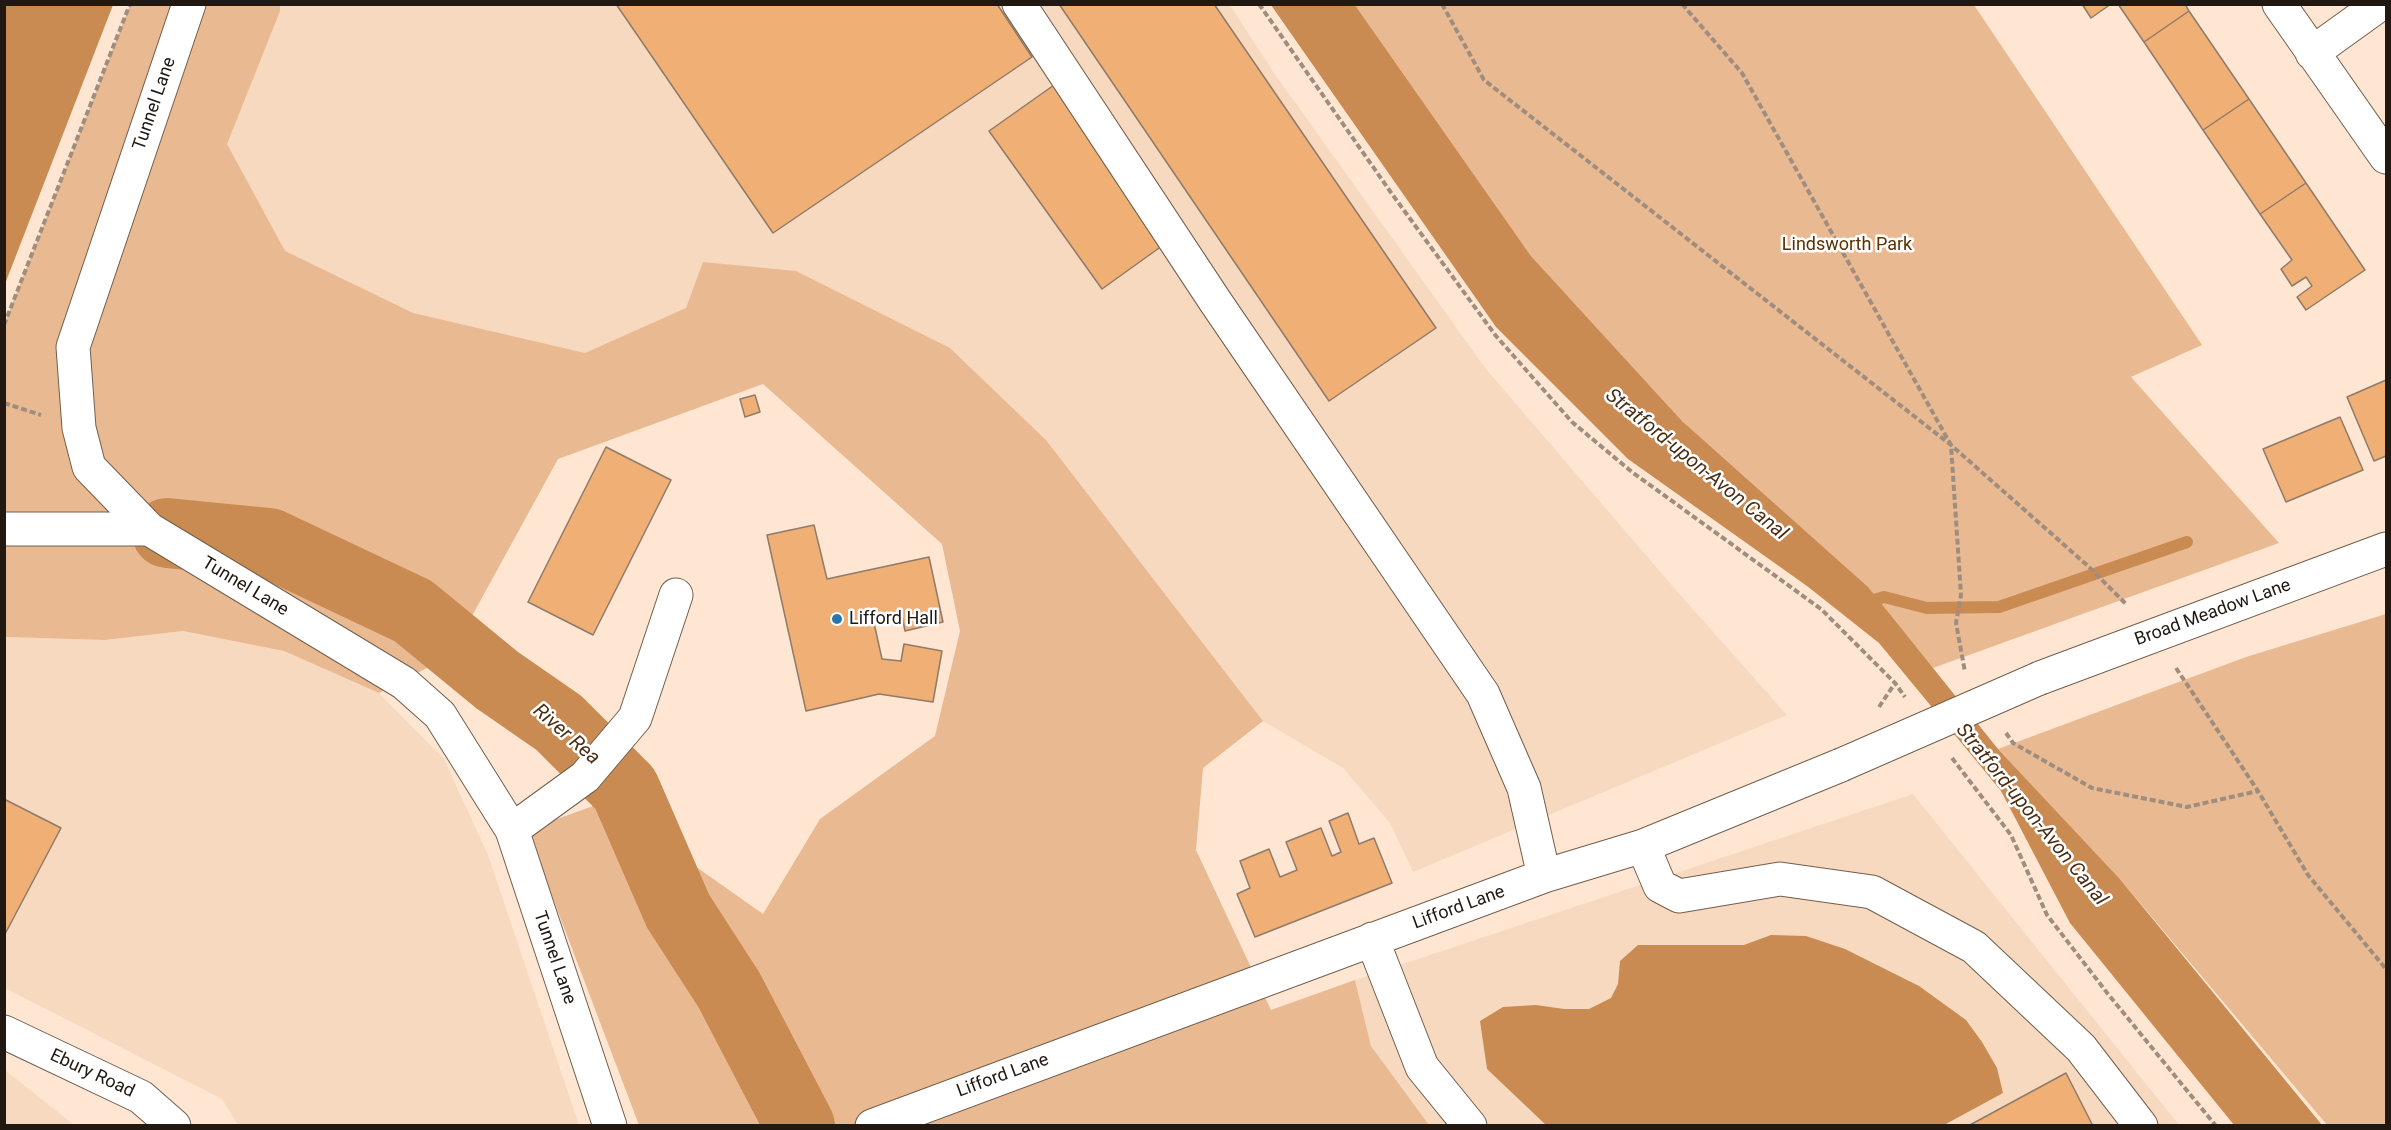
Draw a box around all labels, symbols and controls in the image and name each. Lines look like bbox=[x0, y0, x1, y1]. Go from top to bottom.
street label: Tunnel Lane bbox=[129, 55, 181, 153]
park label: Lindsworth Park bbox=[1782, 234, 1912, 256]
water label: Stratford-upon-Avon Canal bbox=[1600, 384, 1792, 546]
street label: Tunnel Lane bbox=[198, 553, 292, 621]
street label: Broad Meadow Lane bbox=[2132, 575, 2294, 651]
place label: Lifford Hall bbox=[849, 608, 938, 630]
marker: Lifford Hall bbox=[830, 612, 844, 626]
water label: River Rea bbox=[528, 700, 604, 770]
water label: Stratford-upon-Avon Canal bbox=[1950, 719, 2112, 911]
street label: Lifford Lane bbox=[1410, 881, 1508, 935]
street label: Tunnel Lane bbox=[528, 909, 580, 1007]
street label: Ebury Road bbox=[46, 1045, 138, 1103]
street label: Lifford Lane bbox=[954, 1049, 1052, 1103]

